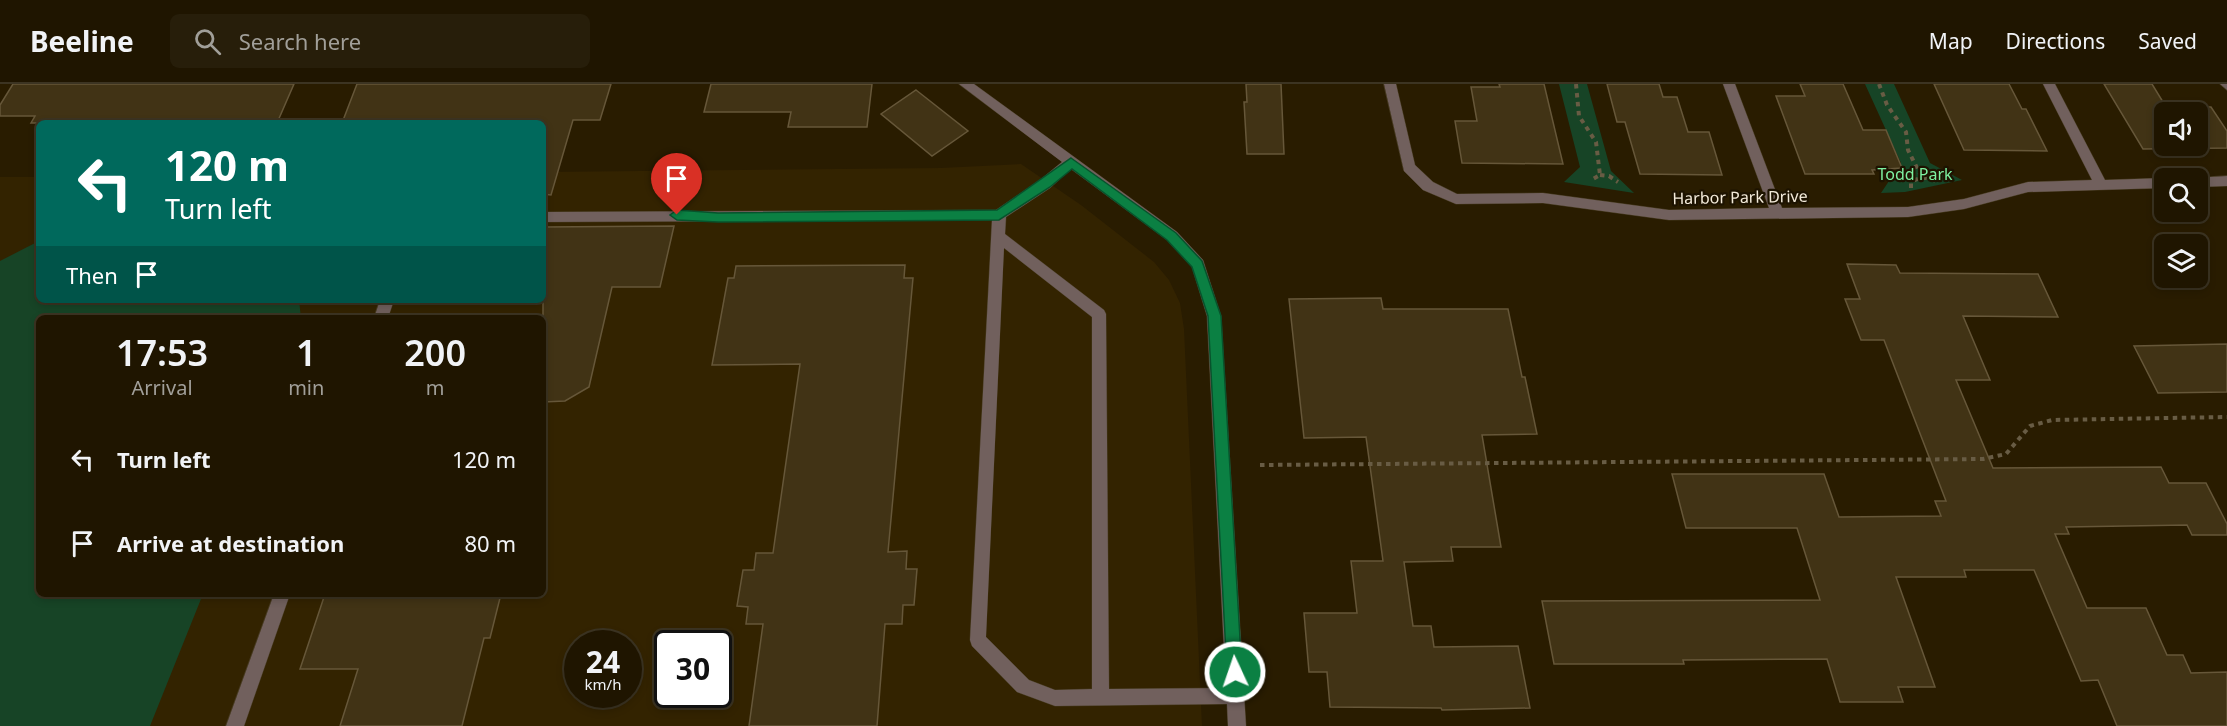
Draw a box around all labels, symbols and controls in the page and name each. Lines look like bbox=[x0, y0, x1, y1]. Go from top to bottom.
search box bbox=[170, 14, 590, 68]
text: Beeline bbox=[30, 22, 134, 60]
icon: search bbox=[191, 25, 224, 58]
text: Search here bbox=[239, 26, 361, 56]
text: Map bbox=[1929, 27, 1973, 55]
text: Directions bbox=[2006, 27, 2105, 55]
text: Saved bbox=[2138, 27, 2197, 55]
map controls bbox=[2154, 102, 2208, 288]
button: sound bbox=[2154, 102, 2208, 156]
text: 120 m bbox=[165, 136, 289, 193]
icon: left bbox=[66, 144, 144, 222]
pin bbox=[651, 153, 702, 215]
icon: arrive bbox=[660, 162, 693, 195]
park label: Todd Park bbox=[1877, 163, 1953, 185]
button: search bbox=[2154, 168, 2208, 222]
street label: Harbor Park Drive bbox=[1672, 185, 1808, 209]
text: Turn left bbox=[165, 190, 271, 227]
button: layers bbox=[2154, 234, 2208, 288]
icon: arrive bbox=[130, 258, 163, 291]
text: Then bbox=[66, 260, 118, 290]
text: 17:53 bbox=[116, 328, 208, 377]
text: 1 bbox=[296, 328, 317, 377]
text: 200 bbox=[404, 328, 466, 377]
text: Arrival bbox=[132, 374, 193, 401]
text: min bbox=[288, 374, 324, 401]
text: m bbox=[426, 374, 445, 401]
icon: left bbox=[66, 443, 99, 476]
text: Turn left bbox=[117, 444, 211, 474]
text: 120 m bbox=[452, 444, 516, 474]
icon: arrive bbox=[66, 527, 99, 560]
text: Arrive at destination bbox=[117, 528, 344, 558]
text: 80 m bbox=[465, 528, 516, 558]
speed limit sign: 30 bbox=[654, 630, 732, 708]
position arrow bbox=[1203, 640, 1267, 704]
text: 24 bbox=[586, 641, 620, 682]
text: km/h bbox=[585, 674, 621, 694]

